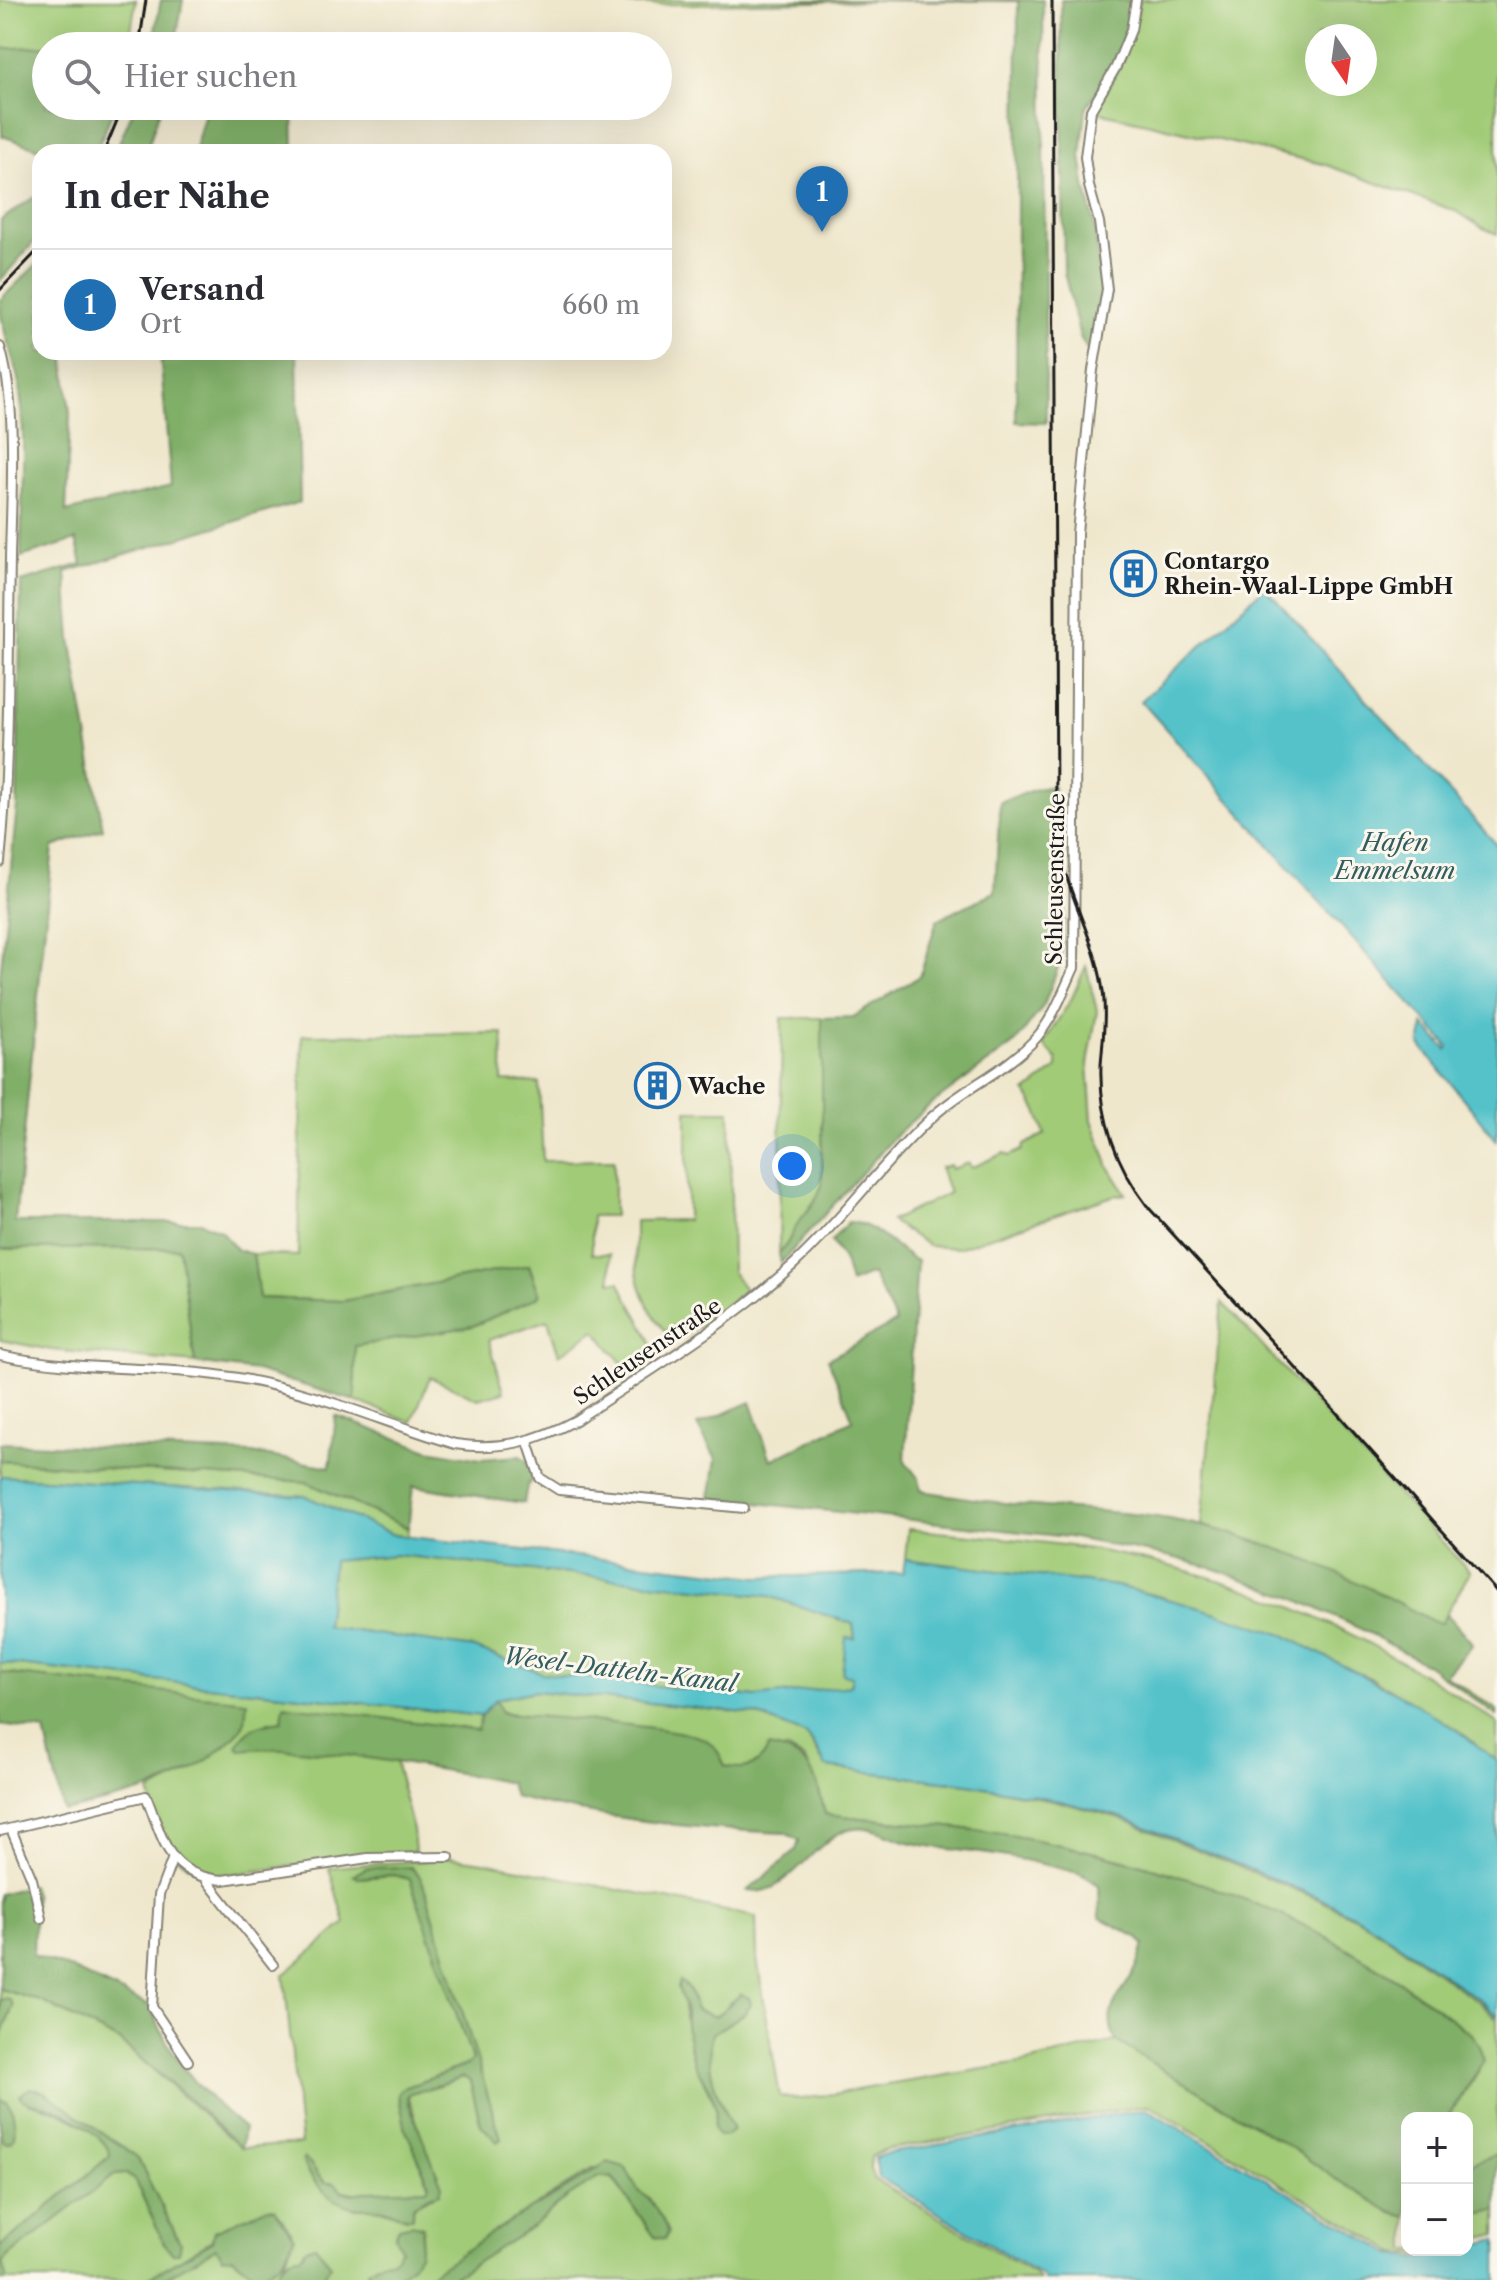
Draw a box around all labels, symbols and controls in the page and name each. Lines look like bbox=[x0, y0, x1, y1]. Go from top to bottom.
north arrow bbox=[1305, 24, 1377, 96]
search box bbox=[32, 32, 672, 120]
icon: search bbox=[60, 54, 104, 98]
text: Hier suchen bbox=[124, 58, 297, 95]
pin: 1 bbox=[796, 166, 848, 232]
text: In der Nähe bbox=[64, 175, 270, 217]
text: Versand bbox=[140, 271, 265, 308]
text: 1 bbox=[84, 289, 96, 321]
text: 660 m bbox=[562, 289, 640, 321]
text: Ort bbox=[140, 308, 182, 340]
place label: Contargo Rhein-Waal-Lippe GmbH bbox=[1164, 548, 1453, 600]
building icon: Contargo Rhein-Waal-Lippe GmbH bbox=[1109, 550, 1157, 598]
street label: Schleusenstraße bbox=[1040, 793, 1071, 965]
water label: Hafen Emmelsum bbox=[1333, 828, 1455, 885]
building icon: Wache bbox=[633, 1062, 681, 1110]
place label: Wache bbox=[687, 1073, 765, 1100]
your location bbox=[772, 1146, 812, 1186]
street label: Schleusenstraße bbox=[568, 1292, 726, 1411]
water label: Wesel-Datteln-Kanal bbox=[502, 1641, 741, 1698]
map controls bbox=[1401, 2112, 1473, 2256]
button: + bbox=[1401, 2112, 1473, 2184]
button: − bbox=[1401, 2184, 1473, 2256]

